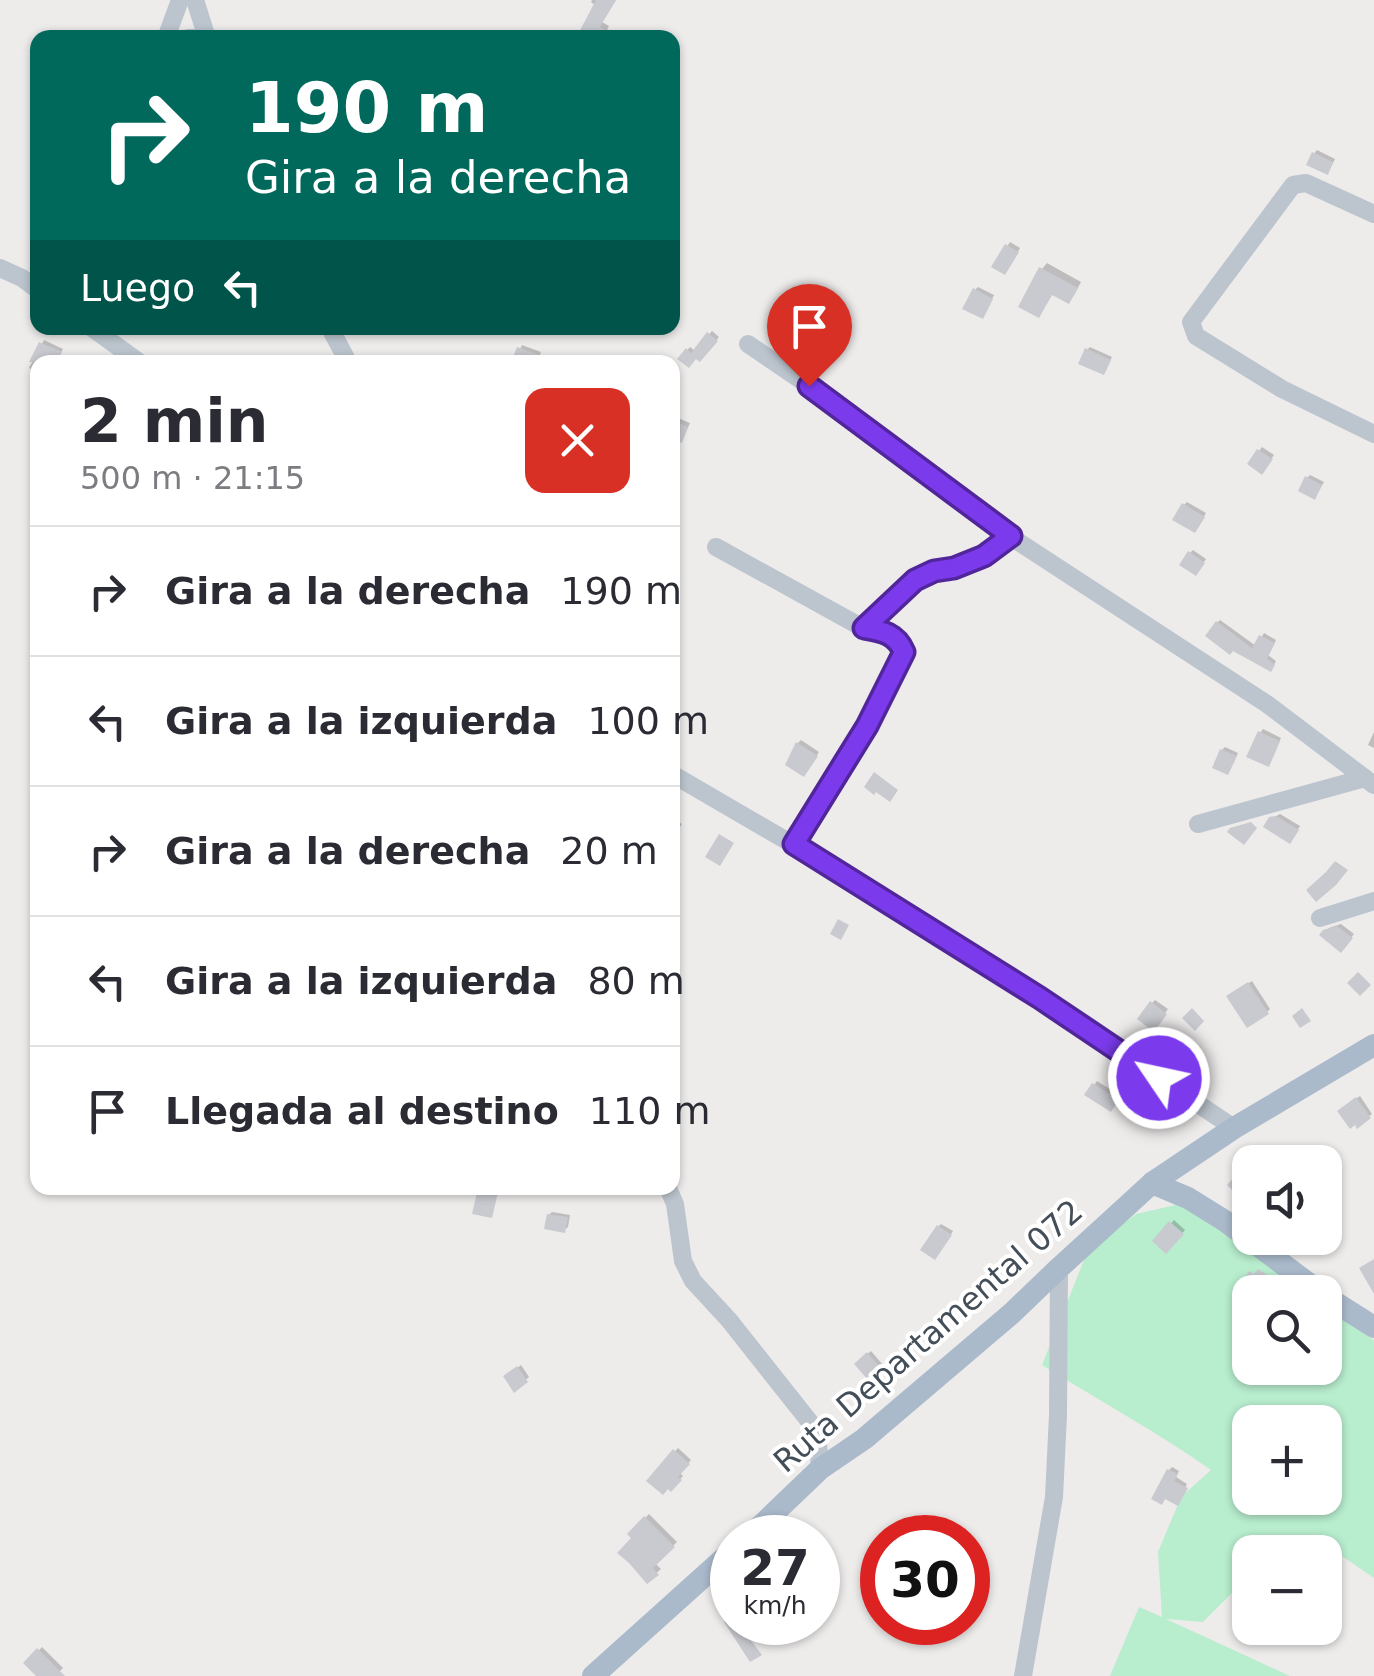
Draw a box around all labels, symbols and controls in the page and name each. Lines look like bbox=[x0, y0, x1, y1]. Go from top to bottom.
text: 190 m bbox=[245, 67, 488, 149]
icon: right bbox=[80, 70, 210, 200]
text: Gira a la derecha bbox=[245, 151, 631, 204]
icon: left bbox=[215, 260, 270, 315]
text: Luego bbox=[80, 266, 195, 310]
pin bbox=[767, 284, 852, 387]
icon: arrive bbox=[782, 299, 837, 354]
text: 2 min bbox=[80, 386, 268, 456]
button: close bbox=[525, 388, 630, 493]
text: 500 m · 21:15 bbox=[80, 459, 305, 497]
icon: right bbox=[80, 564, 135, 619]
text: Gira a la derecha bbox=[165, 569, 530, 613]
text: 190 m bbox=[560, 569, 682, 613]
icon: left bbox=[80, 694, 135, 749]
text: Gira a la izquierda bbox=[165, 699, 557, 743]
text: 100 m bbox=[587, 699, 709, 743]
icon: right bbox=[80, 824, 135, 879]
text: Gira a la derecha bbox=[165, 829, 530, 873]
text: 20 m bbox=[560, 829, 658, 873]
icon: left bbox=[80, 954, 135, 1009]
text: Gira a la izquierda bbox=[165, 959, 557, 1003]
text: 80 m bbox=[587, 959, 685, 1003]
position arrow bbox=[1107, 1026, 1211, 1130]
icon: arrive bbox=[80, 1084, 135, 1139]
text: Llegada al destino bbox=[165, 1089, 559, 1133]
text: 110 m bbox=[589, 1089, 710, 1133]
map controls bbox=[1232, 1145, 1342, 1645]
button: sound bbox=[1232, 1145, 1342, 1255]
street label: Ruta Departamental 072 bbox=[766, 1192, 1090, 1480]
button: search bbox=[1232, 1275, 1342, 1385]
button: + bbox=[1232, 1405, 1342, 1515]
speed limit sign: 30 bbox=[860, 1515, 990, 1645]
button: − bbox=[1232, 1535, 1342, 1645]
text: 27 bbox=[740, 1539, 810, 1597]
text: km/h bbox=[743, 1591, 807, 1620]

